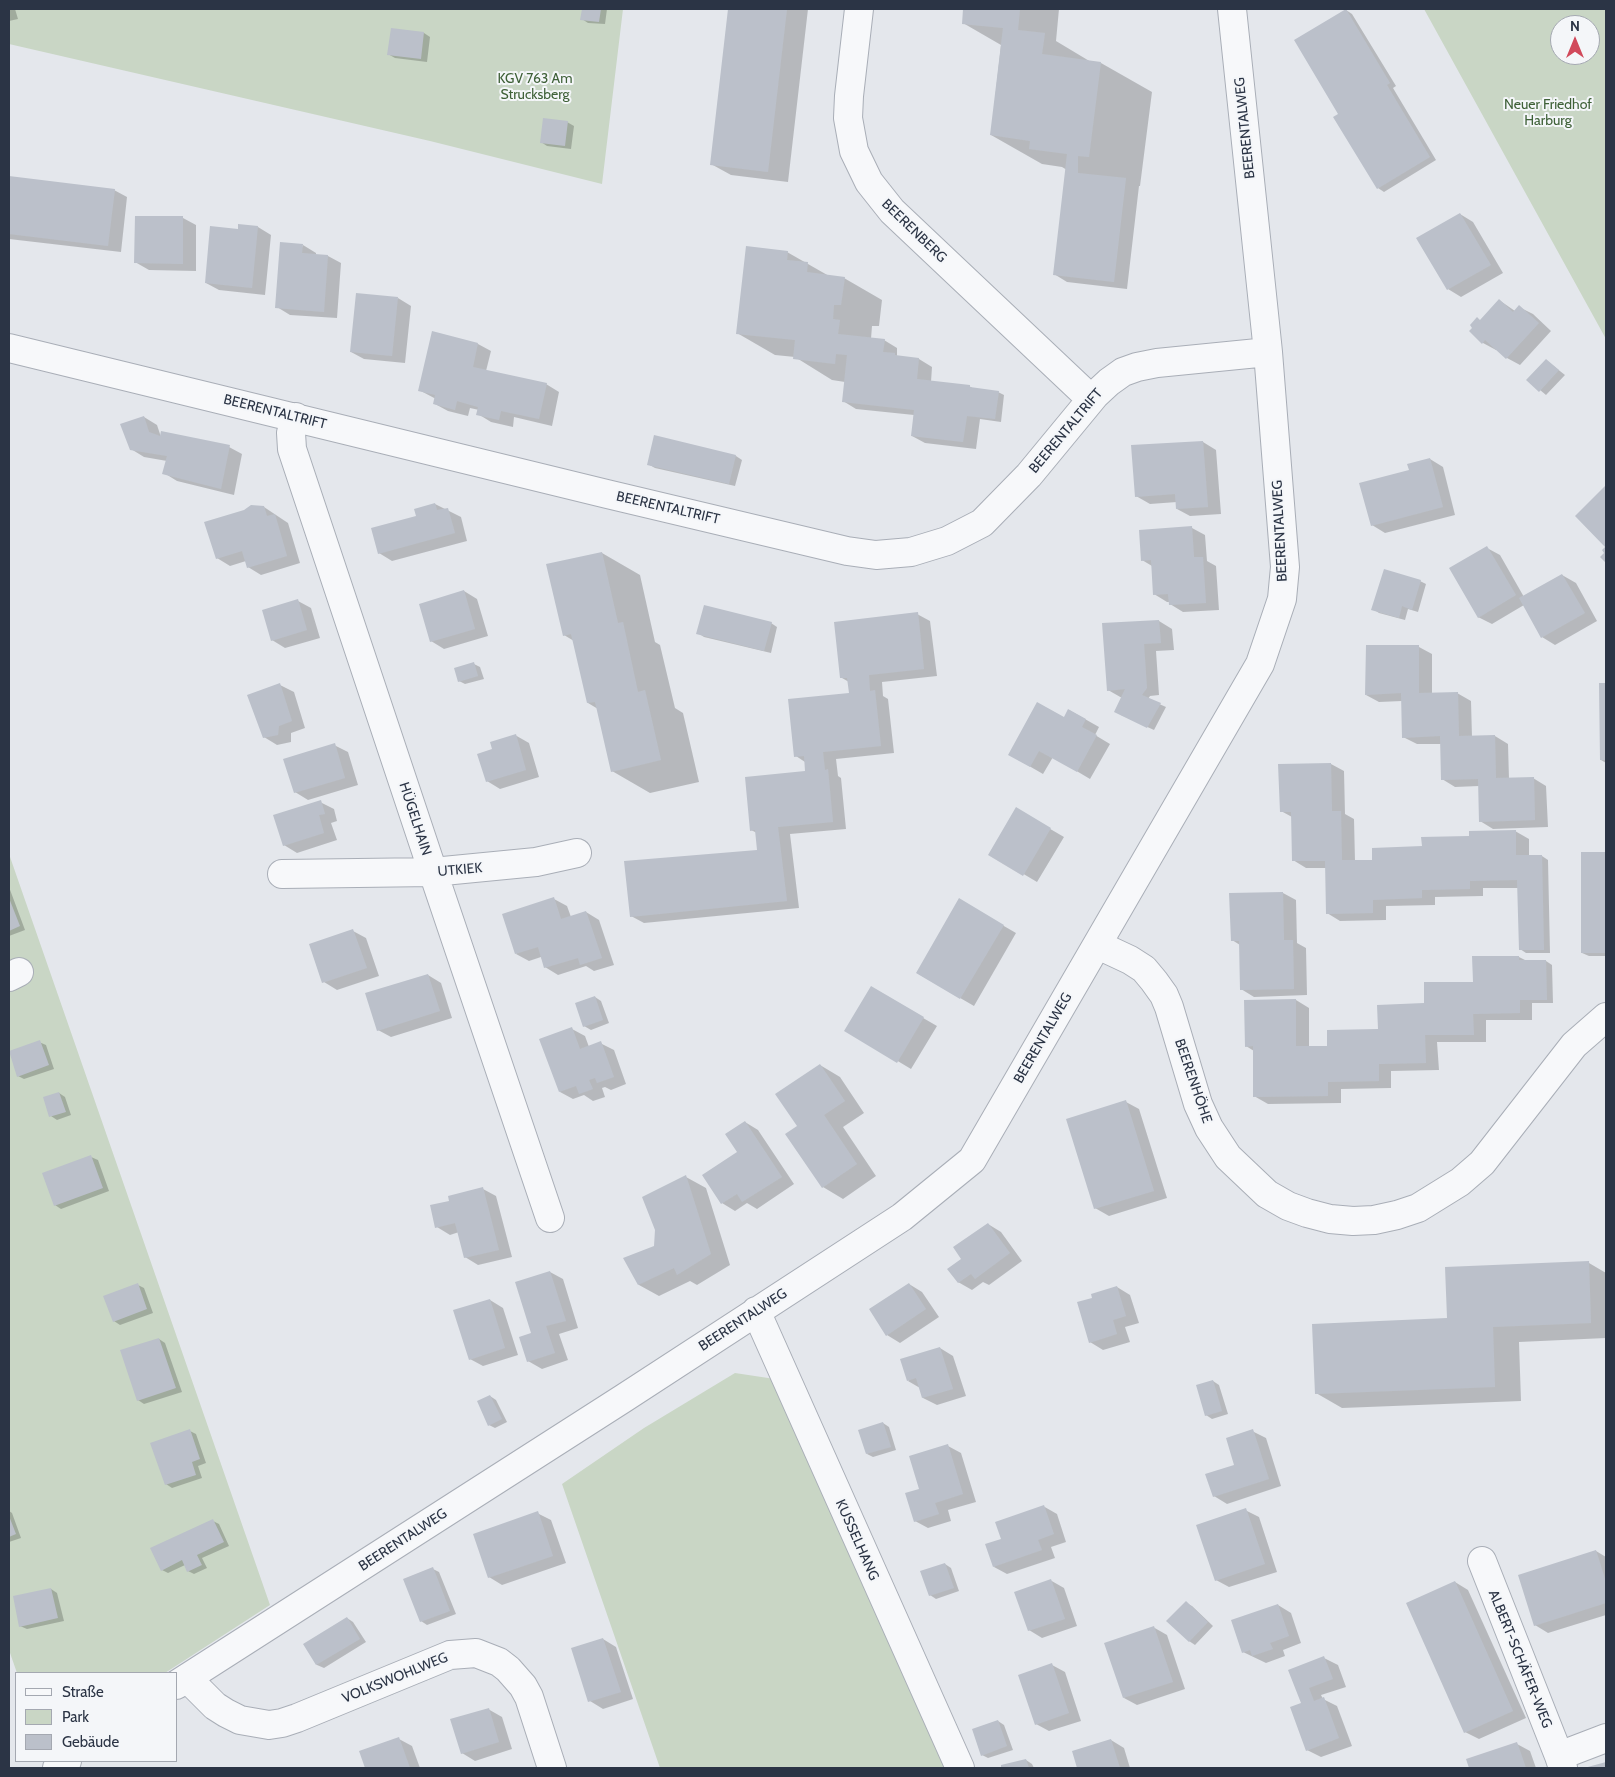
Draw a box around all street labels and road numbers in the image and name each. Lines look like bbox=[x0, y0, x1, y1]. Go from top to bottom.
street label: BEERENTALWEG bbox=[1231, 77, 1259, 179]
street label: BEERENBERG bbox=[878, 196, 950, 266]
street label: BEERENTALTRIFT bbox=[1026, 385, 1106, 477]
street label: BEERENTALTRIFT bbox=[222, 391, 328, 433]
street label: BEERENTALWEG bbox=[1269, 480, 1291, 582]
street label: BEERENTALTRIFT bbox=[615, 488, 721, 528]
street label: HÜGELHAIN bbox=[395, 780, 435, 858]
street label: UTKIEK bbox=[437, 860, 483, 880]
street label: BEERENTALWEG bbox=[1010, 990, 1076, 1086]
street label: BEERENHÖHE bbox=[1171, 1037, 1215, 1125]
street label: BEERENTALWEG bbox=[696, 1285, 790, 1355]
street label: KUSSELHANG bbox=[832, 1497, 882, 1583]
street label: BEERENTALWEG bbox=[356, 1505, 450, 1575]
street label: ALBERT-SCHÄFER-WEG bbox=[1485, 1587, 1555, 1731]
street label: VOLKSWOHLWEG bbox=[340, 1649, 450, 1707]

